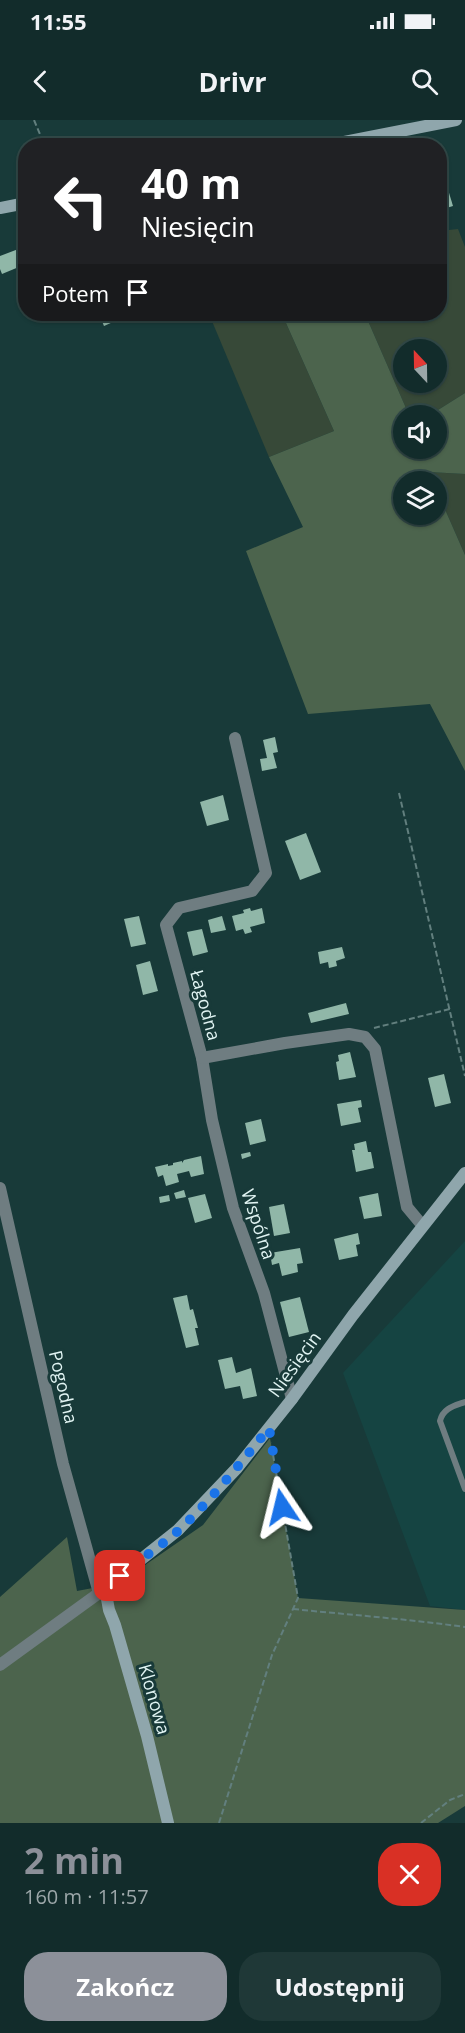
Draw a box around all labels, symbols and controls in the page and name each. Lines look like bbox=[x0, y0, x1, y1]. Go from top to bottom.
text: 11:55 bbox=[30, 6, 87, 36]
text: Drivr bbox=[198, 63, 267, 100]
icon: back bbox=[24, 65, 57, 98]
icon: search bbox=[408, 65, 441, 98]
text: 40 m bbox=[141, 154, 241, 211]
icon: left bbox=[42, 162, 120, 240]
text: Niesięcin bbox=[141, 208, 254, 245]
icon: arrive bbox=[121, 276, 154, 309]
text: Potem bbox=[42, 278, 109, 308]
north arrow bbox=[393, 339, 447, 393]
map controls bbox=[393, 339, 447, 525]
button: sound bbox=[393, 405, 447, 459]
button: layers bbox=[393, 471, 447, 525]
street label: Łagodna bbox=[185, 967, 227, 1043]
street label: Wspólna bbox=[236, 1186, 282, 1262]
street label: Niesięcin bbox=[262, 1326, 326, 1402]
street label: Pogodna bbox=[44, 1348, 84, 1426]
position arrow bbox=[250, 1475, 314, 1539]
pin bbox=[94, 1550, 145, 1601]
icon: arrive bbox=[103, 1559, 136, 1592]
street label: Klonowa bbox=[134, 1661, 176, 1737]
text: 2 min bbox=[24, 1836, 124, 1885]
button: close bbox=[378, 1843, 441, 1906]
text: 160 m · 11:57 bbox=[24, 1883, 149, 1910]
button: Zakończ bbox=[24, 1952, 227, 2021]
button: Udostępnij bbox=[239, 1952, 441, 2021]

